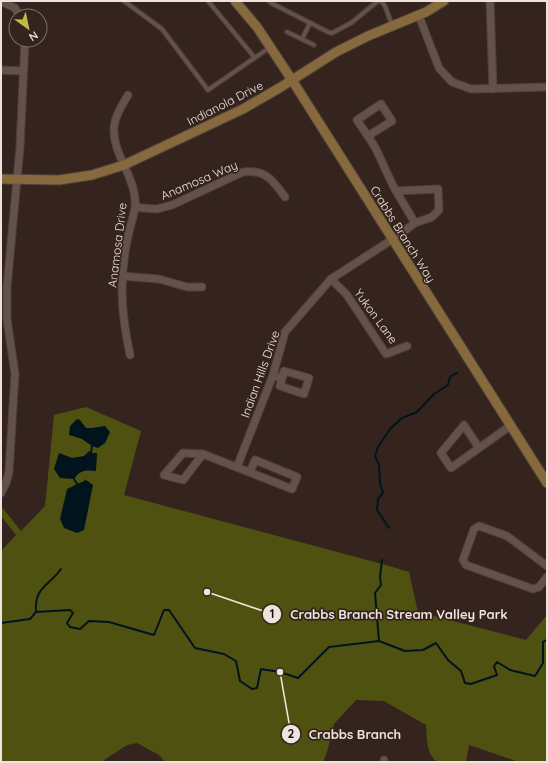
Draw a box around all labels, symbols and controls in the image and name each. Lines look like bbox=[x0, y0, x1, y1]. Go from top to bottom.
north arrow bbox=[8, 8, 48, 48]
text: N bbox=[26, 28, 41, 44]
street label: Indianola Drive bbox=[184, 77, 266, 129]
street label: Anamosa Way bbox=[158, 157, 240, 203]
street label: Crabbs Branch Way bbox=[367, 183, 439, 285]
street label: Anamosa Drive bbox=[104, 202, 130, 288]
street label: Yukon Lane bbox=[351, 286, 401, 347]
street label: Indian Hills Drive bbox=[237, 328, 283, 420]
callout: Crabbs Branch Stream Valley Park bbox=[262, 602, 516, 627]
text: 1 bbox=[270, 606, 274, 621]
text: Crabbs Branch Stream Valley Park bbox=[290, 606, 508, 622]
callout: Crabbs Branch bbox=[281, 722, 410, 747]
text: 2 bbox=[288, 726, 295, 741]
text: Crabbs Branch bbox=[309, 726, 401, 742]

